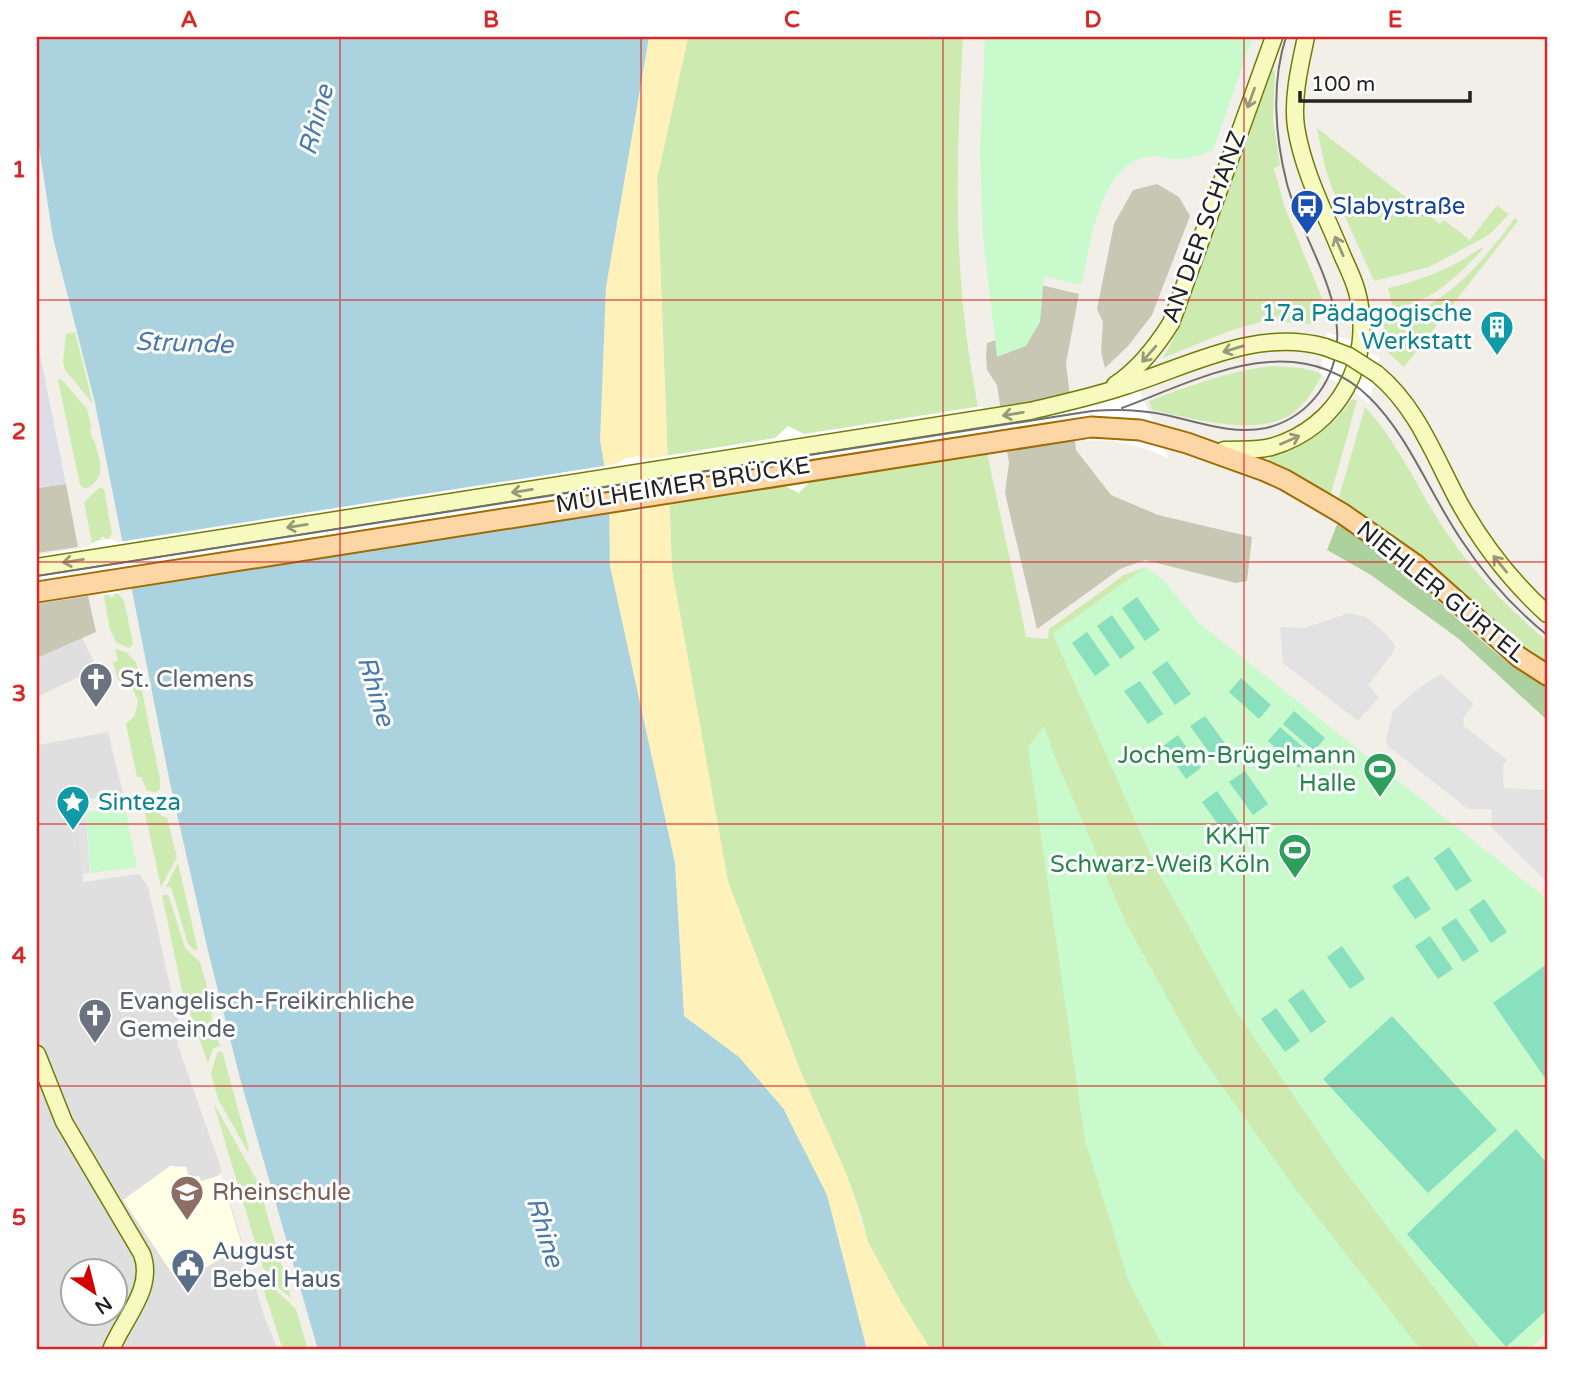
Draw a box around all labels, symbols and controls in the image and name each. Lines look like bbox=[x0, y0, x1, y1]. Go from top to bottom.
text: A bbox=[180, 6, 198, 34]
text: B bbox=[483, 6, 499, 34]
text: C bbox=[784, 6, 800, 34]
text: D bbox=[1084, 6, 1102, 34]
text: E bbox=[1388, 6, 1402, 34]
scale bar bbox=[1300, 60, 1470, 104]
text: 100 m bbox=[1311, 72, 1375, 97]
water label: Rhine bbox=[292, 80, 341, 158]
one-way arrow bbox=[1244, 86, 1257, 108]
street label: AN DER SCHANZ bbox=[1156, 127, 1252, 327]
text: 1 bbox=[12, 156, 26, 184]
bus stop icon: Slabystraße bbox=[1288, 187, 1326, 236]
place label: Slabystraße bbox=[1332, 192, 1465, 221]
one-way arrow bbox=[1331, 235, 1344, 257]
place label: 17a Pädagogische Werkstatt bbox=[1261, 299, 1472, 356]
building icon: 17a Pädagogische Werkstatt bbox=[1478, 308, 1516, 357]
water label: Strunde bbox=[134, 326, 235, 360]
one-way arrow bbox=[1223, 344, 1245, 357]
one-way arrow bbox=[1141, 345, 1157, 363]
one-way arrow bbox=[1002, 408, 1025, 421]
text: 2 bbox=[12, 418, 26, 446]
one-way arrow bbox=[1279, 433, 1300, 446]
street label: MÜLHEIMER BRÜCKE bbox=[554, 451, 812, 519]
one-way arrow bbox=[511, 485, 534, 498]
street label: NIEHLER GÜRTEL bbox=[1351, 515, 1532, 669]
one-way arrow bbox=[286, 520, 309, 533]
one-way arrow bbox=[62, 555, 84, 568]
one-way arrow bbox=[1493, 555, 1508, 574]
water label: Rhine bbox=[351, 652, 402, 731]
church icon: St. Clemens bbox=[77, 660, 115, 709]
place label: St. Clemens bbox=[120, 665, 254, 694]
text: 3 bbox=[12, 680, 26, 708]
place label: Jochem-Brügelmann Halle bbox=[1118, 741, 1356, 798]
sports icon: Jochem-Brügelmann Halle bbox=[1361, 750, 1399, 799]
place icon: Sinteza bbox=[54, 783, 92, 832]
place label: Sinteza bbox=[98, 788, 181, 817]
place label: KKHT Schwarz-Weiß Köln bbox=[1050, 822, 1270, 879]
sports icon: KKHT Schwarz-Weiß Köln bbox=[1276, 831, 1314, 880]
text: 4 bbox=[12, 942, 27, 970]
place label: Evangelisch-Freikirchliche Gemeinde bbox=[119, 987, 415, 1044]
church icon: Evangelisch-Freikirchliche Gemeinde bbox=[76, 996, 114, 1045]
school or university icon: Rheinschule bbox=[168, 1173, 206, 1222]
place label: Rheinschule bbox=[212, 1178, 351, 1207]
water label: Rhine bbox=[520, 1193, 571, 1272]
text: 5 bbox=[12, 1204, 26, 1232]
place label: August Bebel Haus bbox=[212, 1237, 341, 1294]
public building icon: August Bebel Haus bbox=[169, 1246, 207, 1295]
north arrow bbox=[60, 1258, 130, 1328]
text: N bbox=[91, 1292, 116, 1318]

